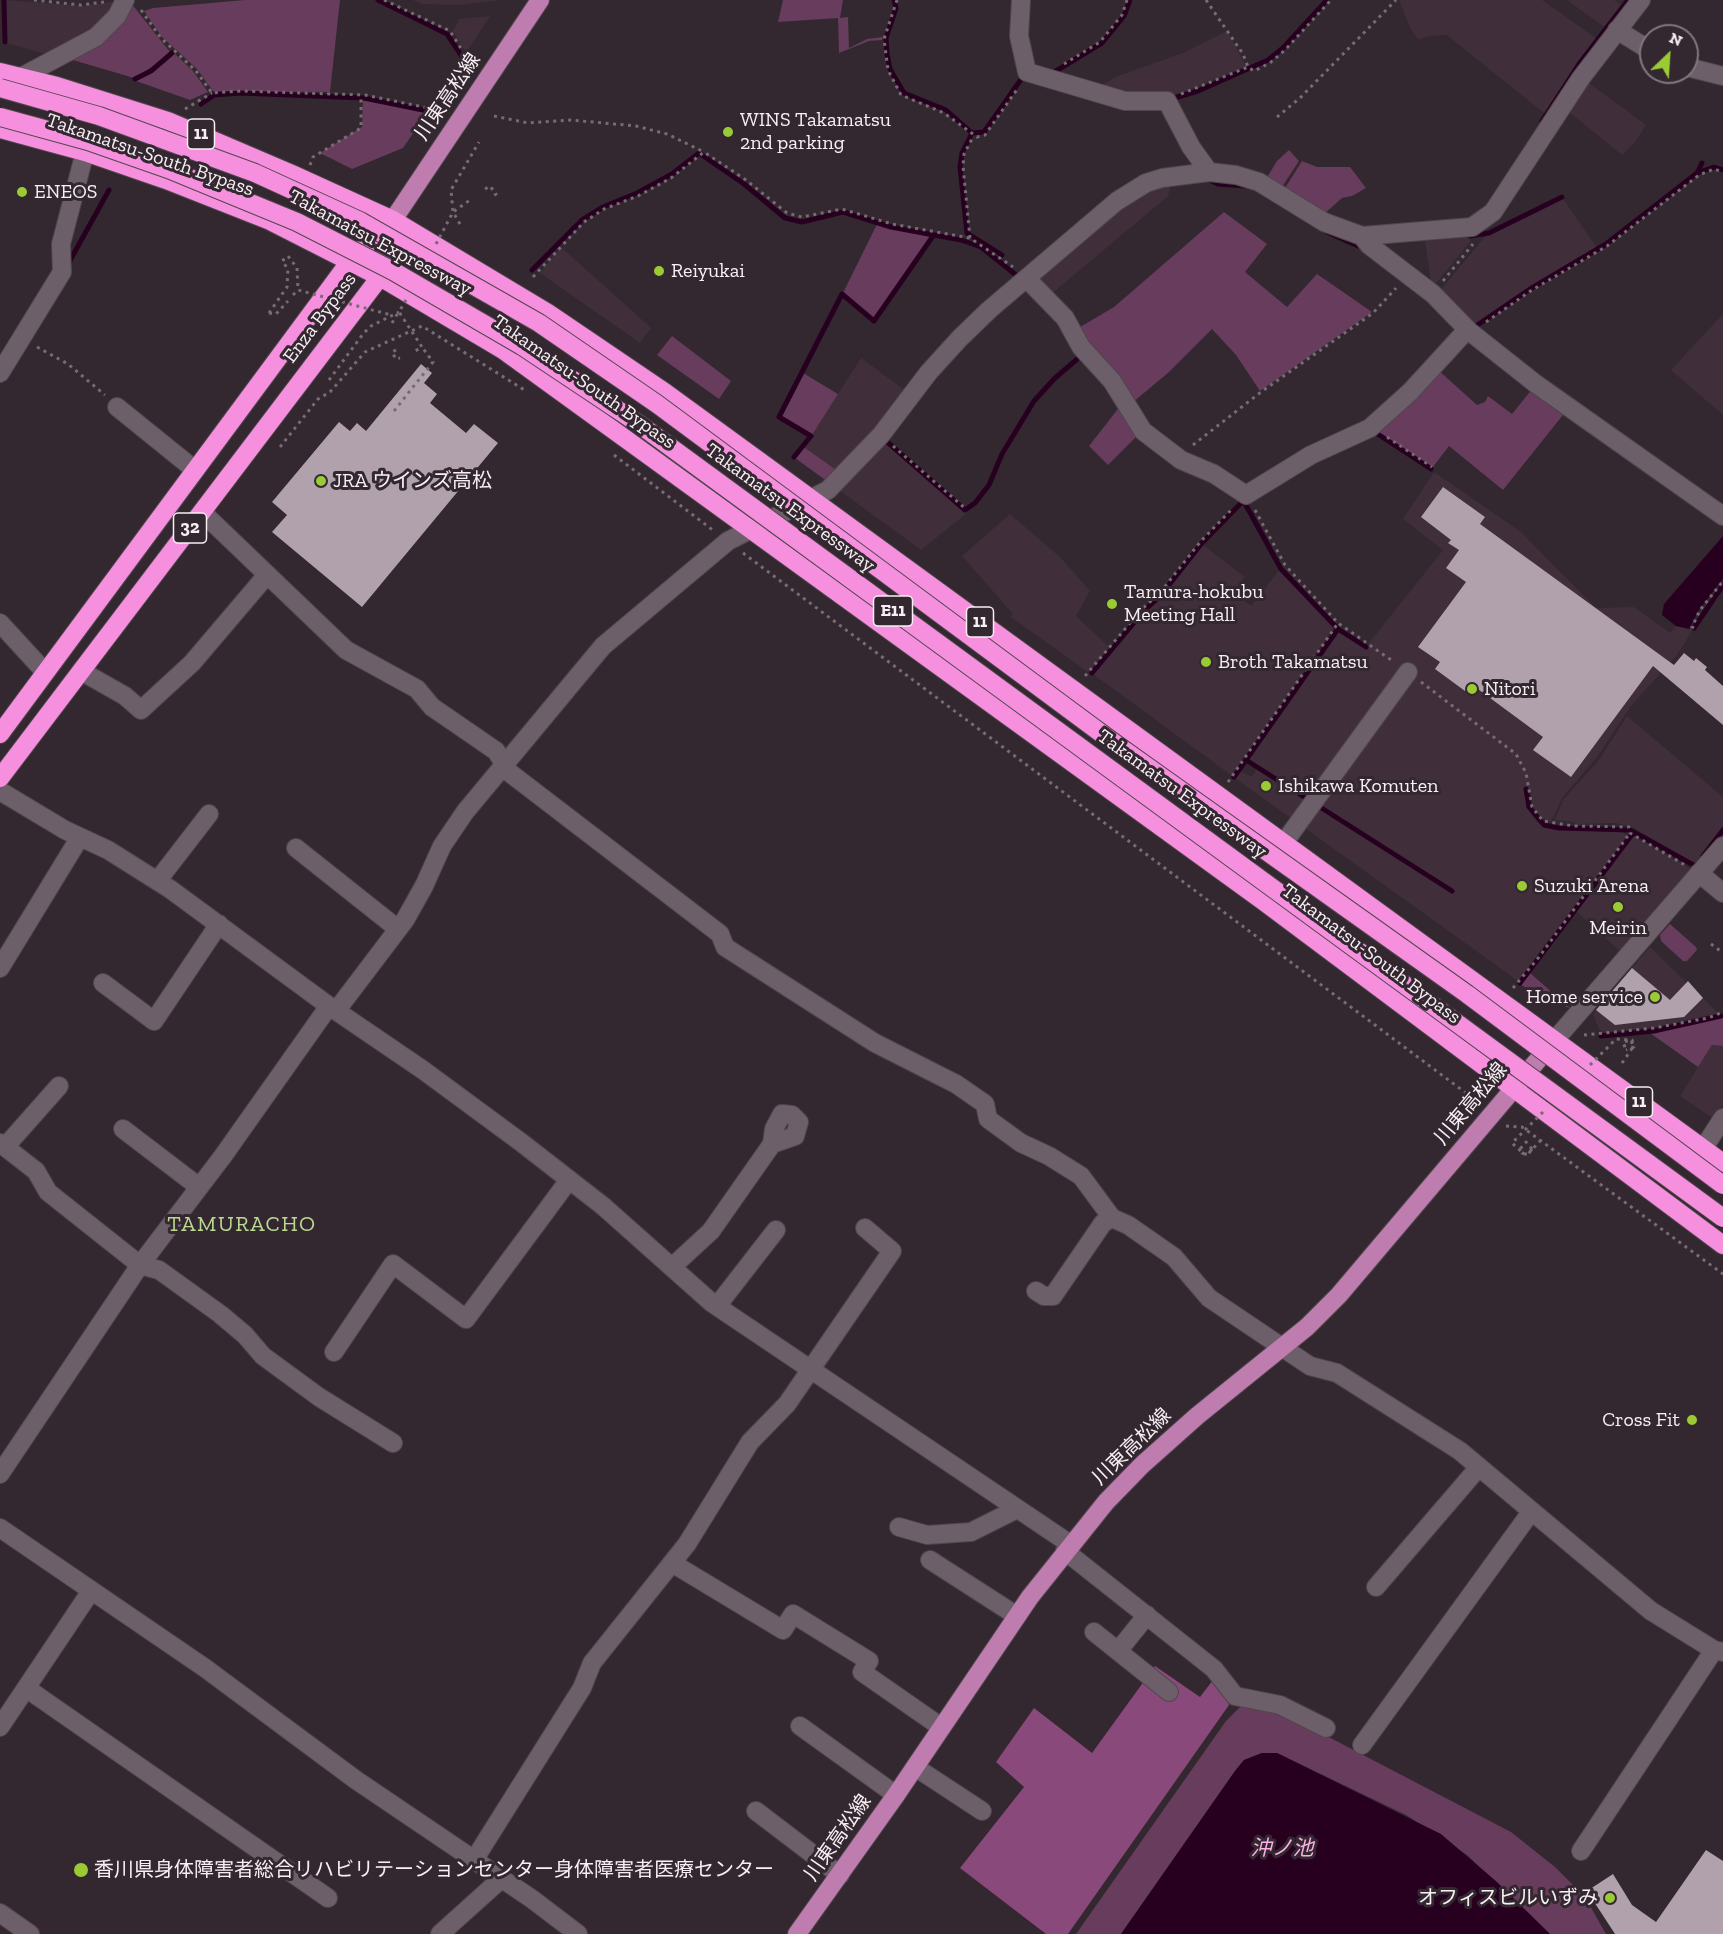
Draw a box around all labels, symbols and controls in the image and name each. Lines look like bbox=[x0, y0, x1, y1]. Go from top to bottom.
north arrow bbox=[1639, 24, 1699, 84]
text: N bbox=[1666, 28, 1685, 50]
street label: 川東高松線 bbox=[410, 49, 486, 145]
street label: Takamatsu-South Bypass bbox=[43, 108, 257, 202]
place label: WINS Takamatsu 2nd parking bbox=[740, 108, 891, 155]
road number: 11 bbox=[188, 119, 214, 149]
marker: WINS Takamatsu 2nd parking bbox=[721, 125, 735, 139]
place label: ENEOS bbox=[34, 180, 98, 204]
marker: ENEOS bbox=[15, 185, 29, 199]
street label: Takamatsu Expressway bbox=[285, 185, 475, 301]
place label: Reiyukai bbox=[671, 259, 745, 283]
marker: Reiyukai bbox=[652, 264, 666, 278]
street label: Enza Bypass bbox=[278, 268, 362, 368]
street label: Takamatsu-South Bypass bbox=[488, 310, 680, 454]
street label: Takamatsu Expressway bbox=[701, 438, 879, 578]
place label: JRA ウインズ高松 bbox=[333, 469, 492, 493]
marker: JRA ウインズ高松 bbox=[314, 474, 328, 488]
road number: 32 bbox=[174, 513, 207, 543]
place label: Tamura-hokubu Meeting Hall bbox=[1124, 580, 1263, 627]
road number: E11 bbox=[874, 596, 912, 626]
marker: Tamura-hokubu Meeting Hall bbox=[1105, 597, 1119, 611]
road number: 11 bbox=[966, 607, 994, 637]
place label: Broth Takamatsu bbox=[1218, 650, 1368, 674]
marker: Broth Takamatsu bbox=[1199, 655, 1213, 669]
place label: Nitori bbox=[1484, 677, 1536, 701]
marker: Nitori bbox=[1465, 682, 1479, 696]
street label: Takamatsu Expressway bbox=[1093, 724, 1271, 864]
place label: Ishikawa Komuten bbox=[1278, 774, 1439, 798]
marker: Ishikawa Komuten bbox=[1259, 779, 1273, 793]
place label: Suzuki Arena bbox=[1534, 874, 1649, 898]
street label: Takamatsu-South Bypass bbox=[1277, 879, 1465, 1029]
marker: Suzuki Arena bbox=[1515, 879, 1529, 893]
marker: Meirin bbox=[1611, 900, 1625, 914]
place label: Meirin bbox=[1589, 916, 1647, 940]
place label: Home service bbox=[1526, 985, 1643, 1009]
marker: Home service bbox=[1648, 990, 1662, 1004]
street label: 川東高松線 bbox=[1430, 1058, 1512, 1150]
road number: 11 bbox=[1626, 1087, 1652, 1117]
district label: TAMURACHO bbox=[167, 1212, 317, 1238]
street label: 川東高松線 bbox=[1088, 1404, 1176, 1490]
place label: Cross Fit bbox=[1602, 1408, 1680, 1432]
marker: Cross Fit bbox=[1685, 1413, 1699, 1427]
street label: 川東高松線 bbox=[799, 1790, 877, 1886]
water label: 沖ノ池 bbox=[1251, 1836, 1313, 1862]
place label: 香川県身体障害者総合リハビリテーションセンター身体障害者医療センター bbox=[94, 1858, 774, 1882]
marker: 香川県身体障害者総合リハビリテーションセンター身体障害者医療センター bbox=[72, 1861, 90, 1879]
place label: オフィスビルいずみ bbox=[1418, 1886, 1598, 1910]
marker: オフィスビルいずみ bbox=[1603, 1891, 1617, 1905]

